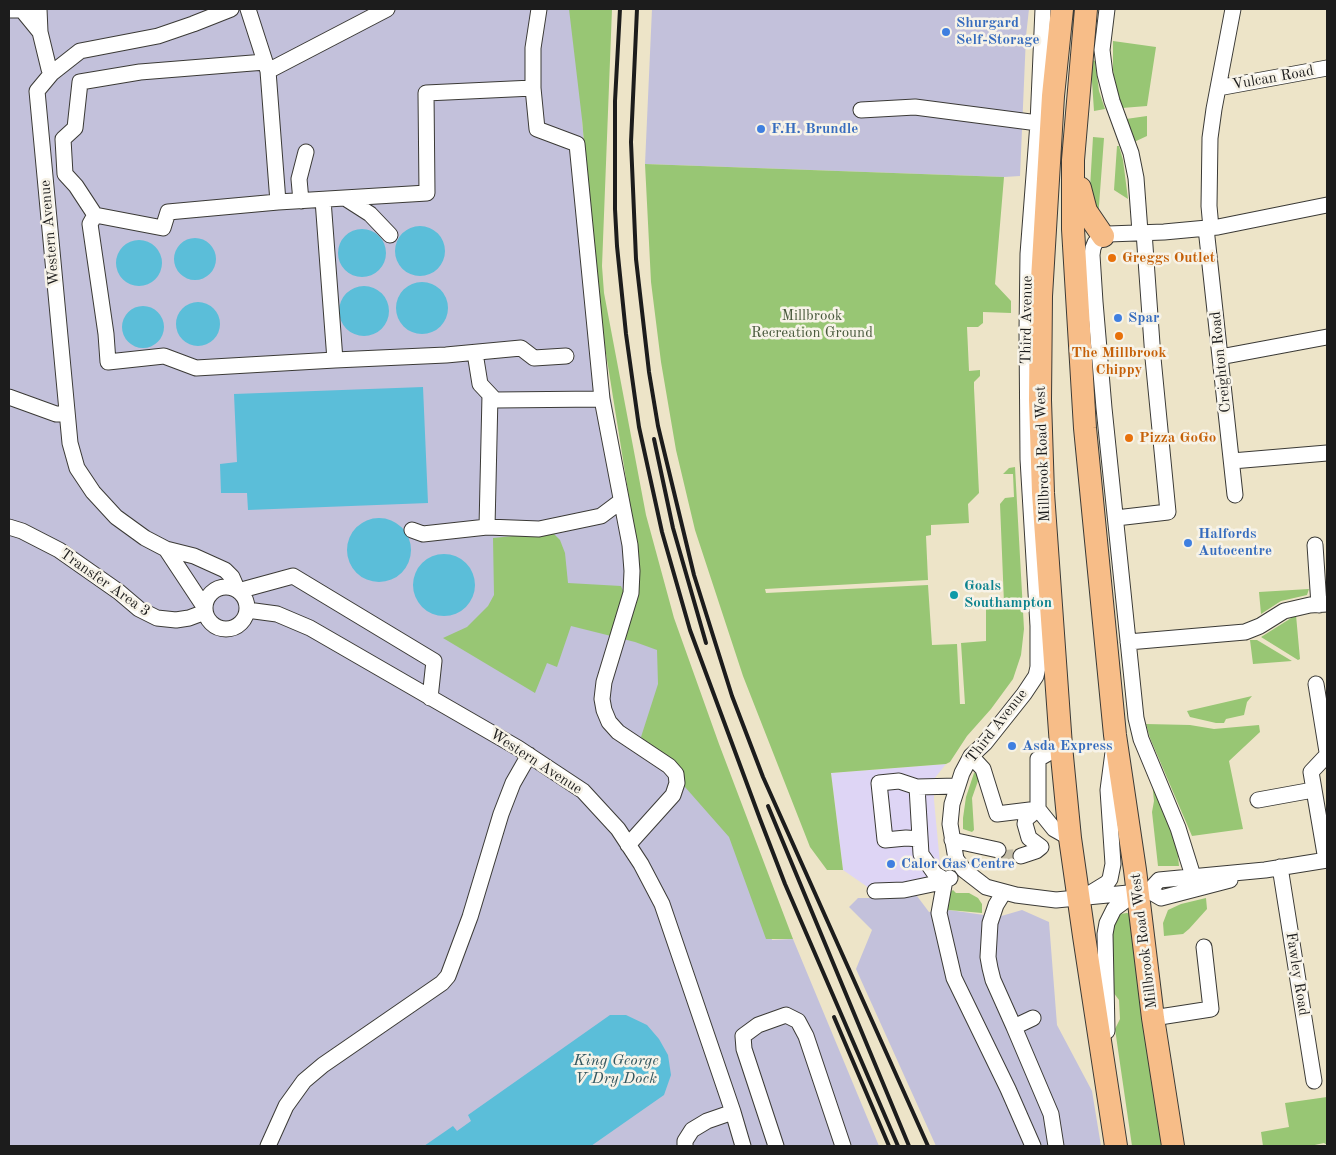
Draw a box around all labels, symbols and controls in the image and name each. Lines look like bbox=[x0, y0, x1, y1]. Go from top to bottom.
place label: Shurgard Self-Storage bbox=[956, 14, 1040, 49]
marker: Shurgard Self-Storage bbox=[940, 26, 952, 38]
street label: Vulcan Road bbox=[1231, 62, 1315, 94]
place label: F.H. Brundle bbox=[771, 120, 858, 138]
marker: F.H. Brundle bbox=[755, 123, 767, 135]
street label: Western Avenue bbox=[36, 179, 64, 287]
place label: Greggs Outlet bbox=[1122, 249, 1215, 267]
marker: Greggs Outlet bbox=[1106, 252, 1118, 264]
street label: Third Avenue bbox=[1017, 275, 1037, 365]
park label: Millbrook Recreation Ground bbox=[751, 307, 873, 342]
place label: Spar bbox=[1128, 309, 1160, 327]
street label: Creighton Road bbox=[1207, 310, 1235, 414]
marker: Spar bbox=[1112, 312, 1124, 324]
marker: The Millbrook Chippy bbox=[1113, 330, 1125, 342]
place label: The Millbrook Chippy bbox=[1071, 344, 1167, 379]
street label: Millbrook Road West bbox=[1032, 386, 1054, 522]
place label: Pizza GoGo bbox=[1139, 429, 1216, 447]
marker: Pizza GoGo bbox=[1123, 432, 1135, 444]
place label: Halfords Autocentre bbox=[1198, 525, 1272, 560]
marker: Halfords Autocentre bbox=[1182, 537, 1194, 549]
street label: Transfer Area 3 bbox=[56, 545, 154, 621]
place label: Goals Southampton bbox=[964, 577, 1052, 612]
marker: Goals Southampton bbox=[948, 589, 960, 601]
street label: Third Avenue bbox=[963, 685, 1031, 767]
street label: Western Avenue bbox=[487, 726, 585, 798]
place label: Asda Express bbox=[1022, 737, 1112, 755]
marker: Asda Express bbox=[1006, 740, 1018, 752]
place label: Calor Gas Centre bbox=[901, 855, 1015, 873]
marker: Calor Gas Centre bbox=[885, 858, 897, 870]
street label: Millbrook Road West bbox=[1127, 872, 1161, 1010]
street label: Fawley Road bbox=[1282, 931, 1312, 1017]
water label: King George V Dry Dock bbox=[573, 1051, 659, 1089]

